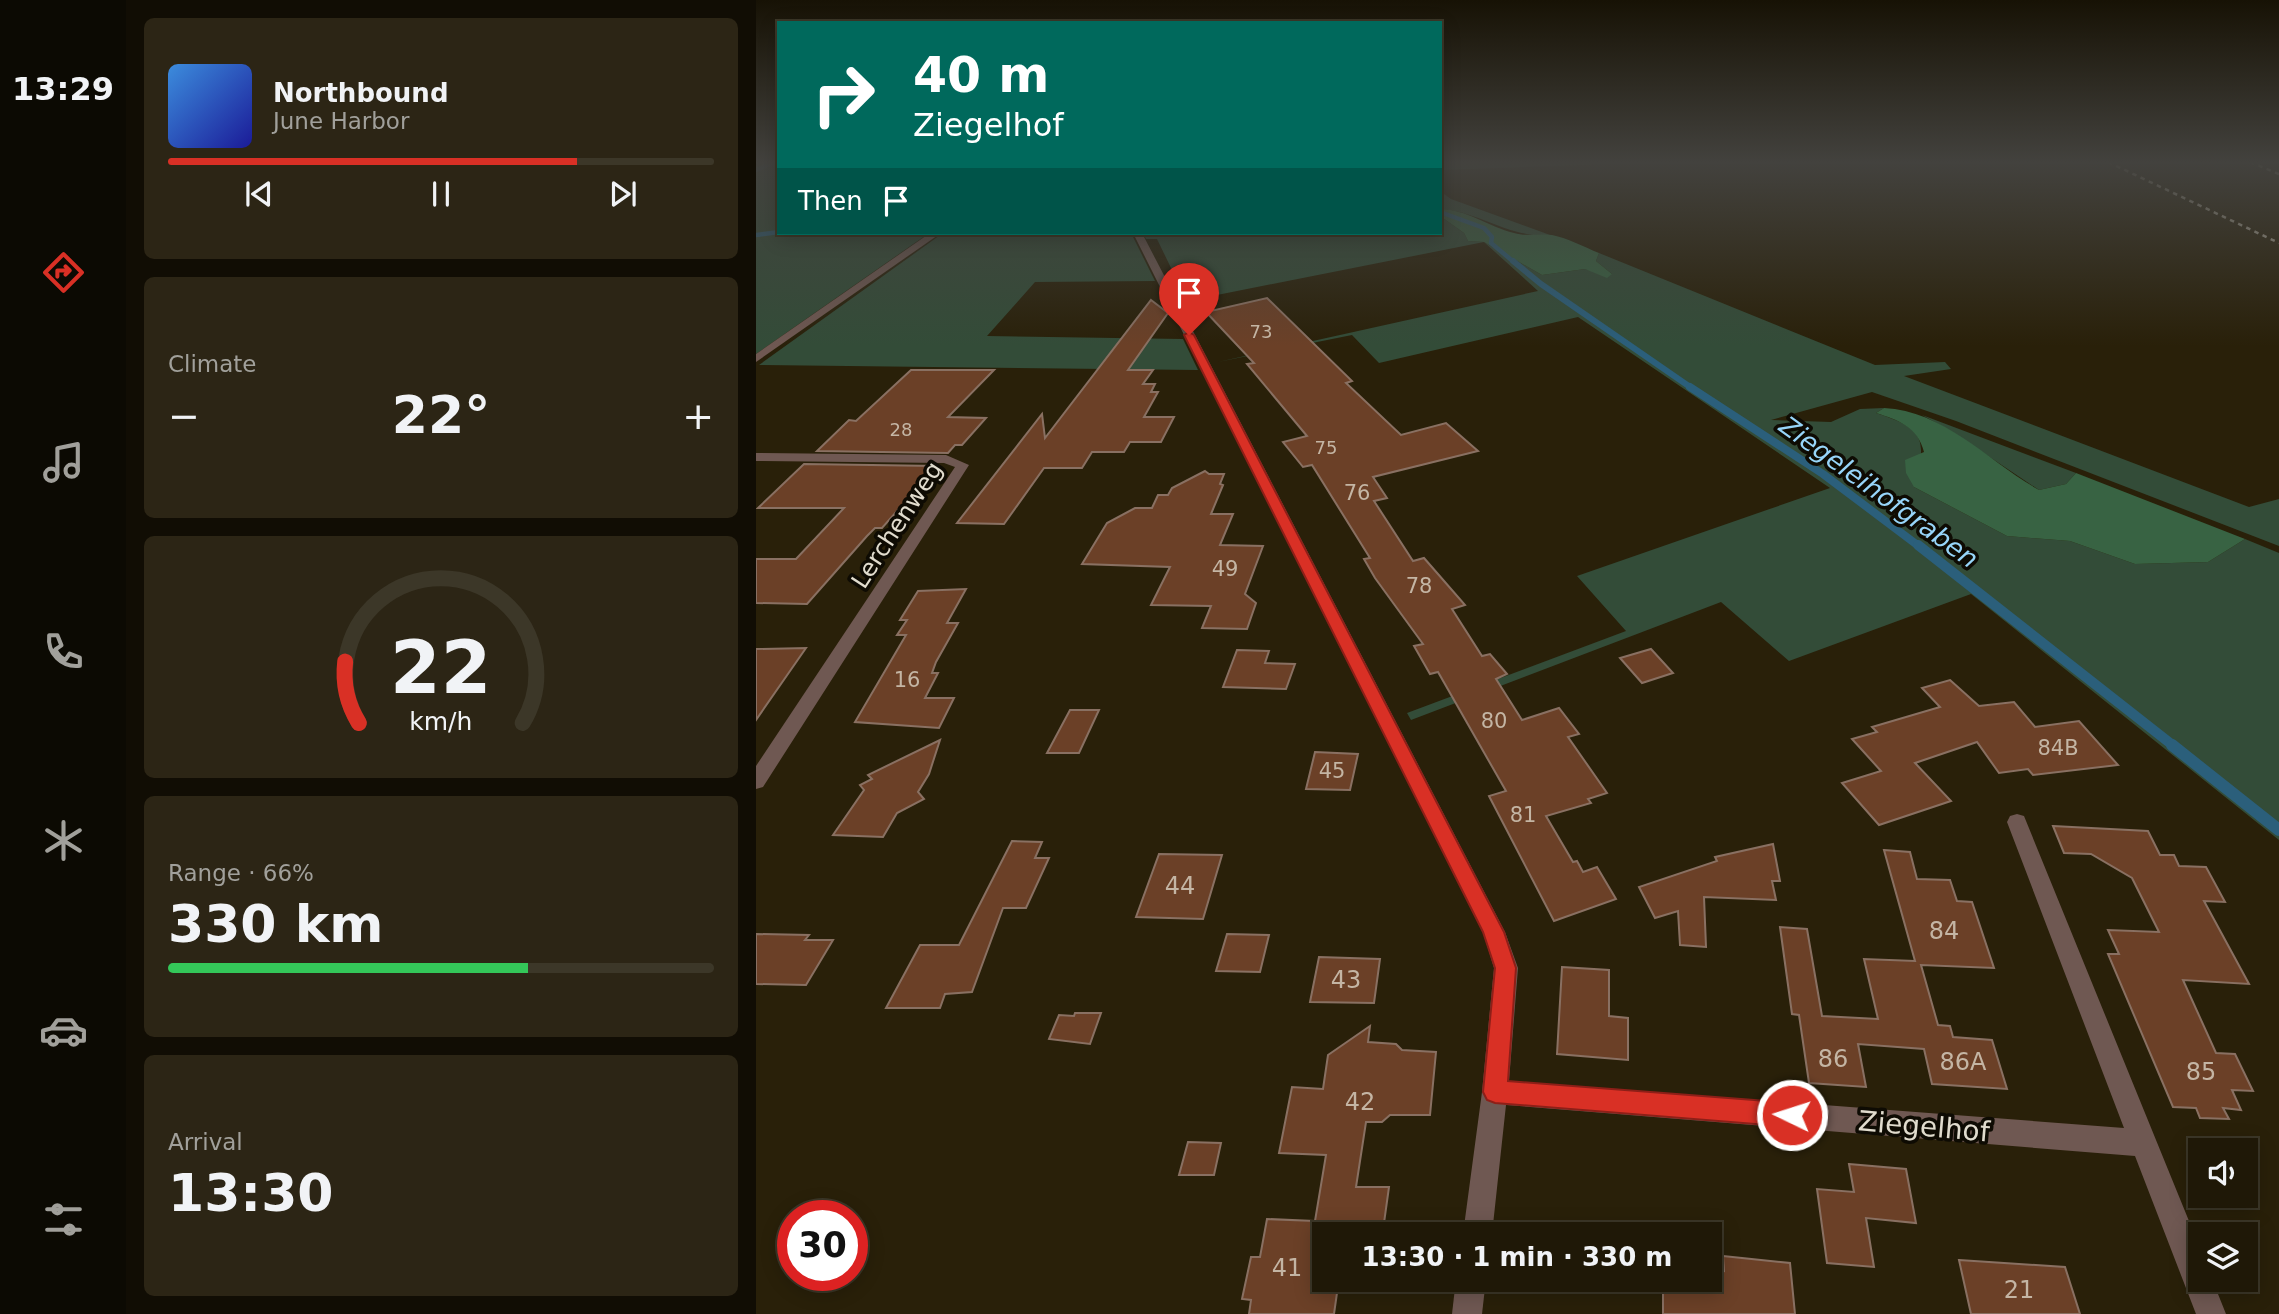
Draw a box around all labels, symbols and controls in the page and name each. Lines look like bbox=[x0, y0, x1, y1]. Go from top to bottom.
text: 40 m bbox=[913, 47, 1049, 104]
icon: right bbox=[798, 49, 889, 140]
text: 13:29 bbox=[12, 70, 114, 108]
text: Northbound bbox=[273, 78, 449, 108]
text: Ziegelhof bbox=[913, 106, 1064, 144]
text: June Harbor bbox=[273, 108, 409, 134]
icon: previous bbox=[240, 175, 278, 213]
icon: pause bbox=[422, 175, 460, 213]
icon: next bbox=[604, 175, 642, 213]
icon: arrive bbox=[877, 182, 915, 220]
text: Then bbox=[798, 186, 863, 216]
icon: directions bbox=[39, 248, 88, 297]
pin bbox=[1159, 263, 1219, 335]
icon: arrive bbox=[1170, 274, 1208, 312]
house number: 73 bbox=[1250, 321, 1272, 342]
text: Climate bbox=[168, 351, 257, 377]
text: 22° bbox=[392, 385, 490, 445]
text: − bbox=[168, 394, 200, 438]
text: + bbox=[682, 394, 714, 438]
water label: Ziegeleihofgraben bbox=[1773, 409, 1984, 574]
house number: 28 bbox=[890, 419, 912, 440]
house number: 75 bbox=[1315, 437, 1337, 458]
icon: music bbox=[39, 438, 88, 487]
street label: Lerchenweg bbox=[846, 457, 948, 593]
house number: 76 bbox=[1344, 481, 1370, 505]
house number: 49 bbox=[1212, 557, 1238, 581]
house number: 78 bbox=[1406, 574, 1432, 598]
text: 22 bbox=[390, 625, 492, 710]
icon: phone bbox=[39, 627, 88, 676]
house number: 16 bbox=[894, 668, 920, 692]
text: km/h bbox=[409, 707, 473, 736]
house number: 80 bbox=[1481, 709, 1507, 733]
house number: 84B bbox=[2037, 736, 2079, 760]
house number: 45 bbox=[1319, 759, 1345, 783]
house number: 81 bbox=[1510, 803, 1536, 827]
icon: climate bbox=[39, 816, 88, 865]
text: Range · 66% bbox=[168, 860, 314, 886]
house number: 44 bbox=[1165, 872, 1195, 900]
text: 330 km bbox=[168, 894, 383, 954]
house number: 84 bbox=[1929, 917, 1959, 945]
house number: 43 bbox=[1331, 966, 1361, 994]
icon: car bbox=[39, 1006, 88, 1055]
house number: 86 bbox=[1818, 1045, 1848, 1073]
house number: 86A bbox=[1940, 1048, 1987, 1076]
house number: 85 bbox=[2186, 1058, 2216, 1086]
position arrow bbox=[1755, 1078, 1829, 1152]
house number: 42 bbox=[1345, 1088, 1375, 1116]
street label: Ziegelhof bbox=[1857, 1104, 1992, 1149]
text: Arrival bbox=[168, 1129, 243, 1155]
map controls bbox=[2188, 1138, 2258, 1292]
button: sound bbox=[2188, 1138, 2258, 1208]
text: 13:30 bbox=[168, 1163, 334, 1223]
icon: filters bbox=[39, 1195, 88, 1244]
speed limit sign: 30 bbox=[777, 1200, 868, 1291]
button: layers bbox=[2188, 1222, 2258, 1292]
text: 13:30 · 1 min · 330 m bbox=[1362, 1242, 1672, 1272]
house number: 41 bbox=[1272, 1254, 1302, 1282]
house number: 21 bbox=[2004, 1276, 2034, 1304]

